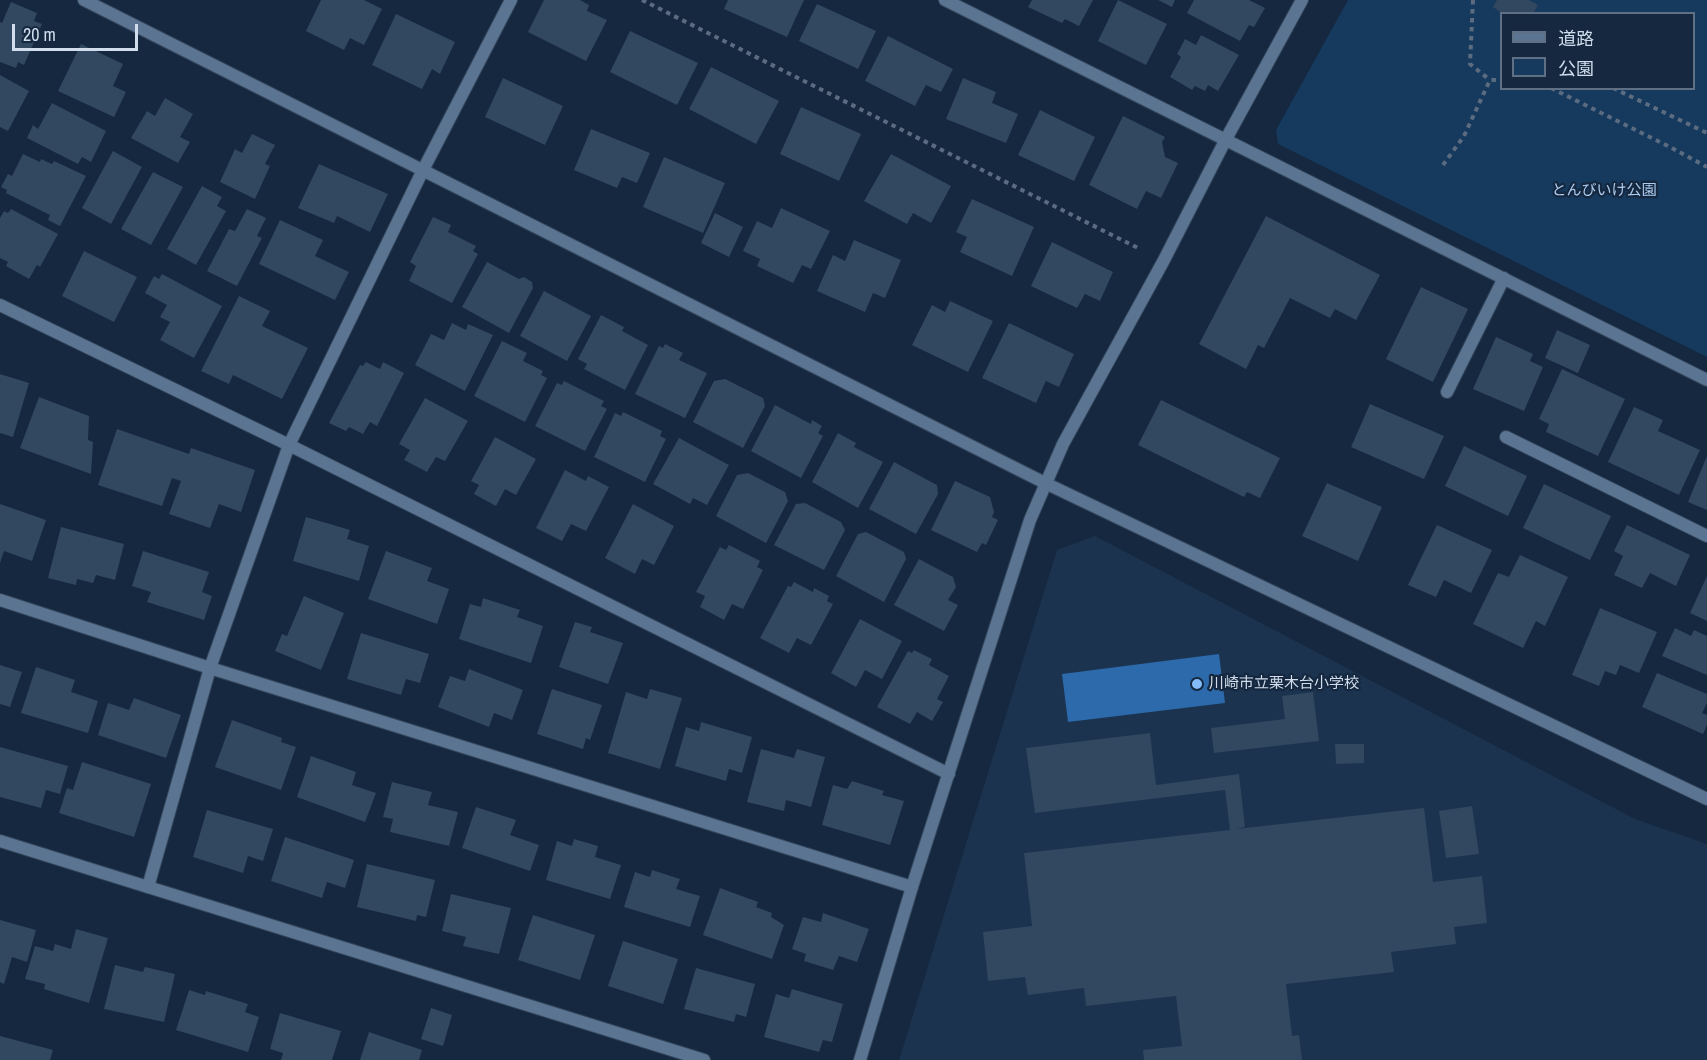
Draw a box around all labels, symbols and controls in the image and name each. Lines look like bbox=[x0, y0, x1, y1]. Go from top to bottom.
scale bar bbox=[15, 12, 141, 50]
legend bbox=[1500, 12, 1695, 90]
text: 20 m bbox=[23, 22, 56, 47]
text: 道路 bbox=[1558, 26, 1594, 51]
text: 公園 bbox=[1558, 56, 1594, 81]
park label: とんびいけ公園 bbox=[1552, 182, 1656, 200]
place label: 川崎市立栗木台小学校 bbox=[1209, 675, 1359, 693]
marker: 川崎市立栗木台小学校 bbox=[1190, 677, 1204, 691]

